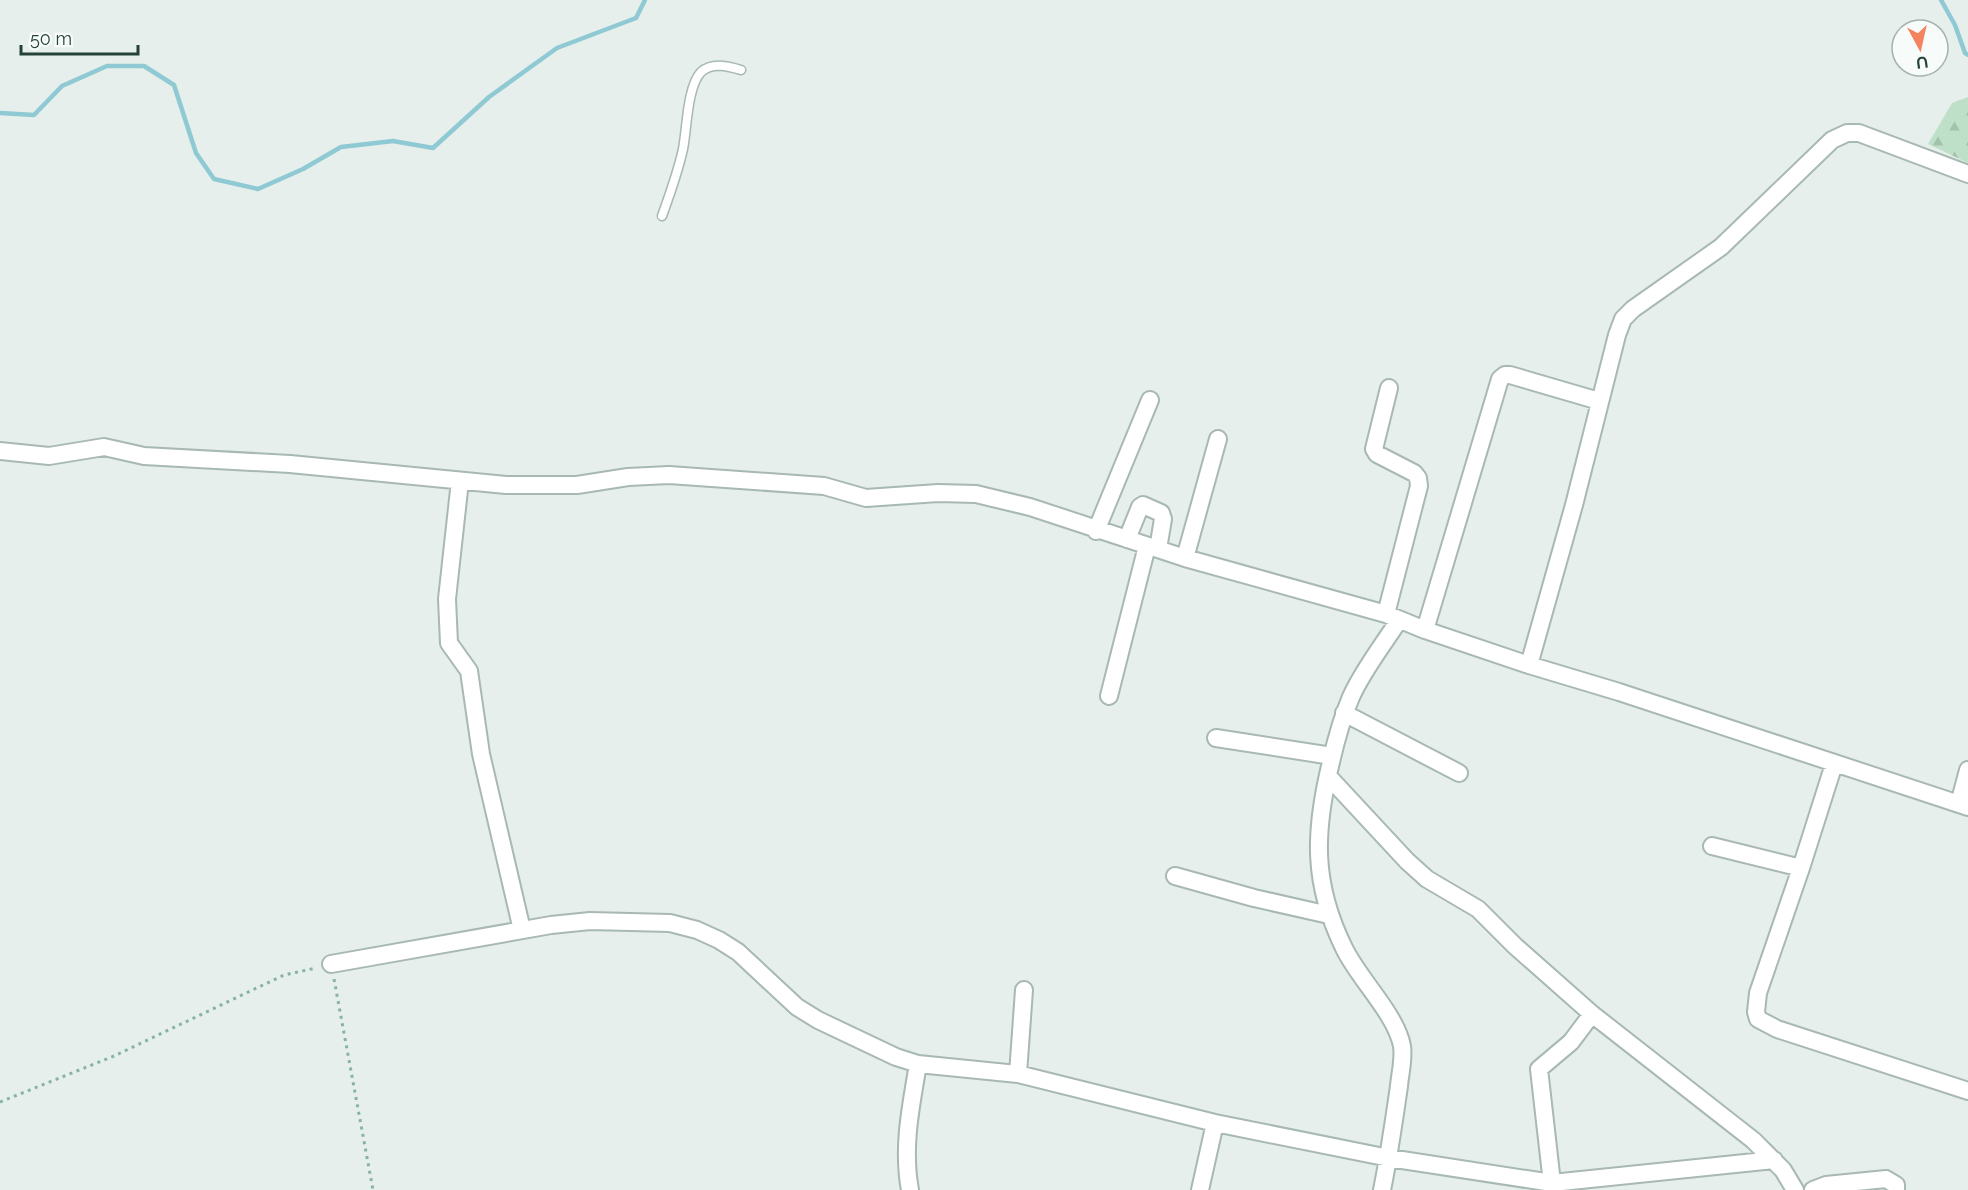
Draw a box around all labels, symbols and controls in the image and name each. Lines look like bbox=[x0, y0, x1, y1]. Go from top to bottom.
scale bar bbox=[21, 18, 138, 56]
north arrow bbox=[1890, 18, 1950, 78]
text: 50 m bbox=[30, 28, 72, 49]
text: U bbox=[1915, 52, 1929, 73]

